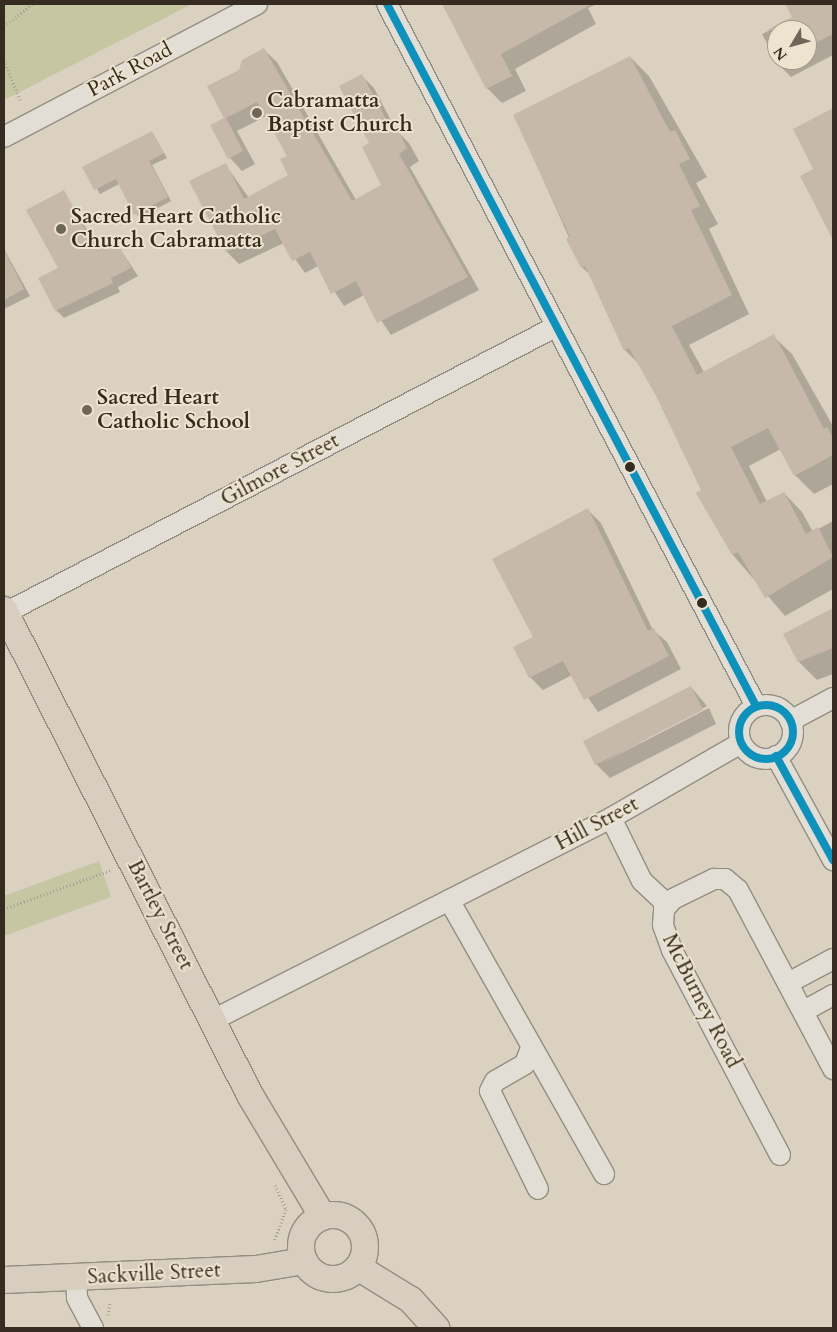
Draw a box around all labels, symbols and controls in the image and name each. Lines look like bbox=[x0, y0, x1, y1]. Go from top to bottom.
north arrow bbox=[767, 20, 817, 70]
street label: Park Road bbox=[83, 37, 177, 103]
text: N bbox=[769, 43, 792, 64]
place label: Cabramatta Baptist Church bbox=[267, 88, 412, 138]
marker: Cabramatta Baptist Church bbox=[251, 107, 263, 119]
place label: Sacred Heart Catholic Church Cabramatta bbox=[71, 204, 281, 254]
marker: Sacred Heart Catholic Church Cabramatta bbox=[55, 223, 67, 235]
place label: Sacred Heart Catholic School bbox=[97, 385, 250, 435]
marker: Sacred Heart Catholic School bbox=[81, 404, 93, 416]
street label: Gilmore Street bbox=[217, 428, 343, 512]
unlabelled marker bbox=[625, 462, 635, 472]
unlabelled marker bbox=[697, 598, 707, 608]
street label: Hill Street bbox=[551, 792, 643, 856]
street label: Bartley Street bbox=[122, 856, 198, 974]
street label: McBurney Road bbox=[656, 930, 746, 1072]
street label: Sackville Street bbox=[87, 1258, 221, 1290]

